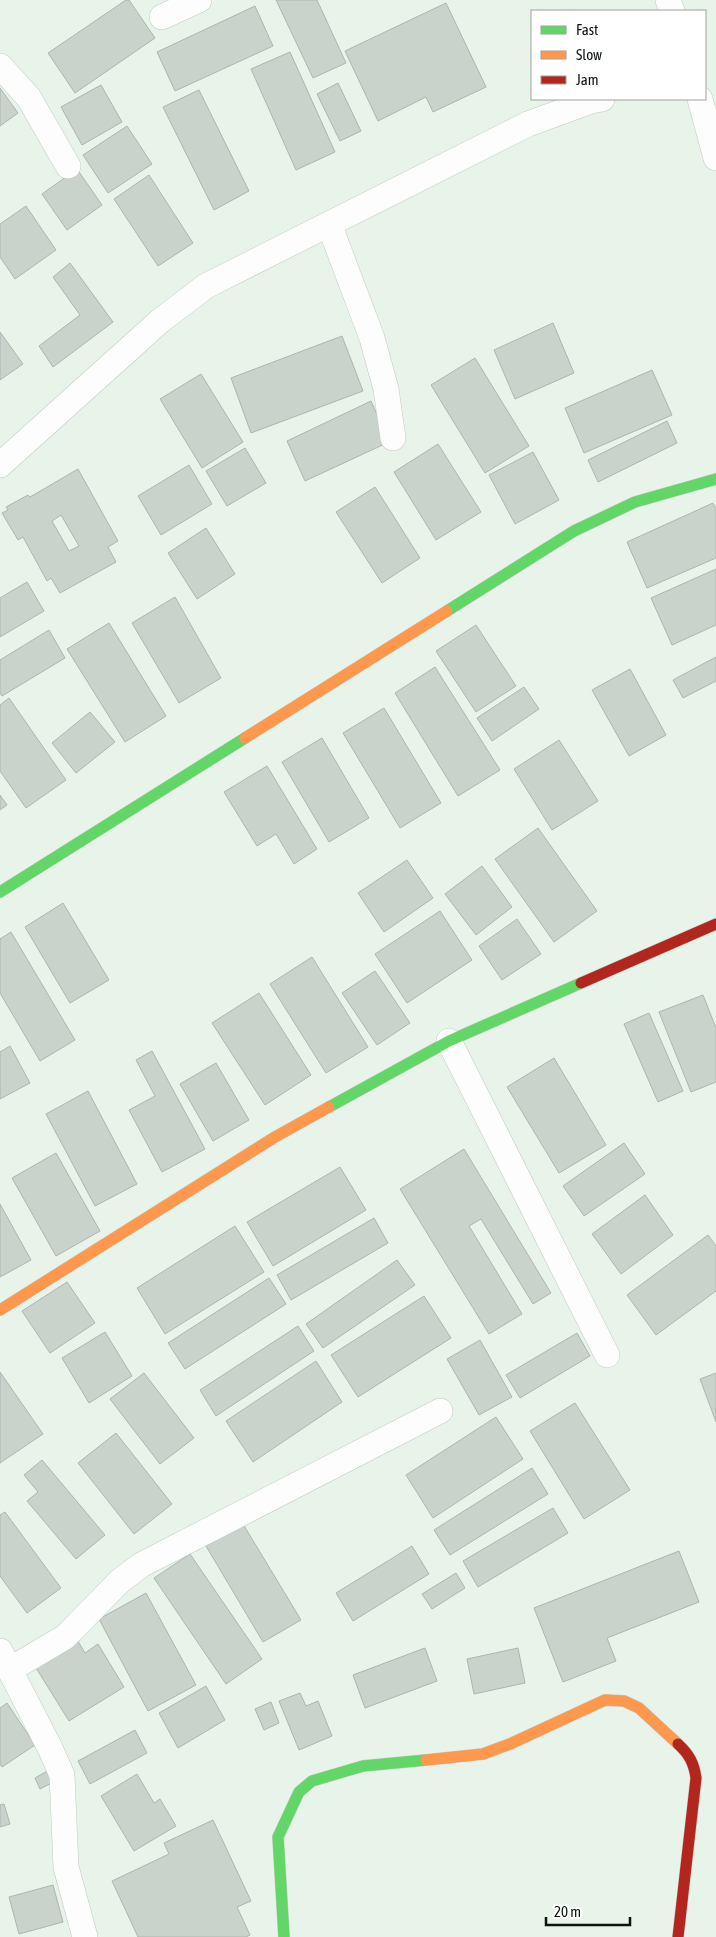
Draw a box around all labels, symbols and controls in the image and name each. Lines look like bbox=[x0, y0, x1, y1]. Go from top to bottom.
legend bbox=[531, 10, 706, 100]
text: Fast bbox=[576, 21, 598, 38]
text: Slow bbox=[576, 46, 602, 63]
text: Jam bbox=[576, 71, 599, 88]
scale bar bbox=[546, 1894, 630, 1926]
text: 20 m bbox=[554, 1903, 581, 1920]

